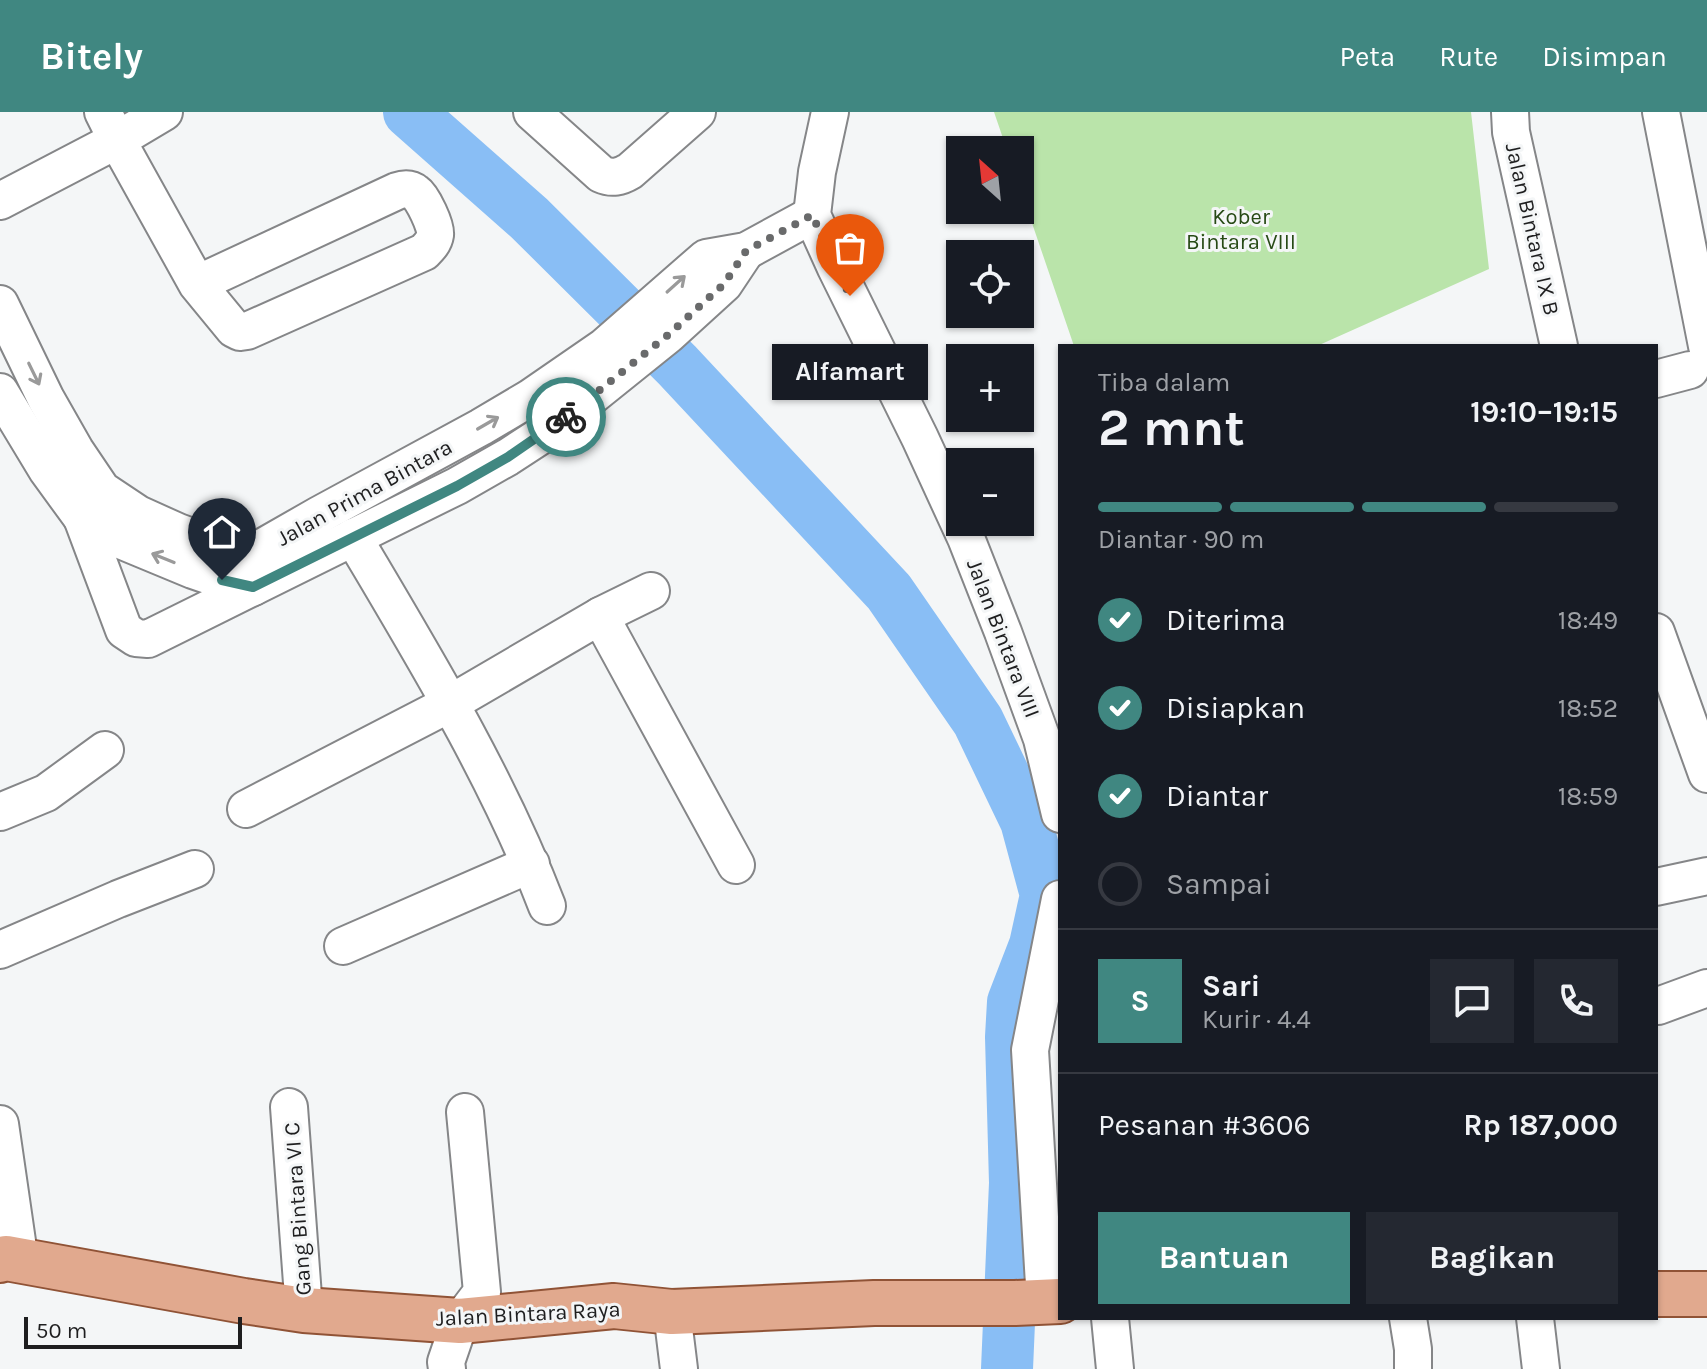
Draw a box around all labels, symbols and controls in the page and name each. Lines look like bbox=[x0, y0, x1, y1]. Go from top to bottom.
text: Bitely bbox=[40, 34, 143, 79]
text: Peta bbox=[1339, 40, 1395, 73]
text: Rute bbox=[1439, 40, 1498, 73]
text: Disimpan bbox=[1542, 40, 1667, 73]
north arrow bbox=[946, 136, 1034, 224]
map controls bbox=[946, 136, 1034, 536]
street label: Jalan Bintara IX B bbox=[1500, 141, 1565, 318]
park label: Kober Bintara VIII bbox=[1186, 204, 1296, 255]
pin bbox=[816, 214, 884, 296]
icon: bag bbox=[828, 226, 872, 270]
button: locate bbox=[946, 240, 1034, 328]
one-way arrow bbox=[665, 276, 685, 294]
callout: Alfamart bbox=[772, 344, 928, 400]
button: + bbox=[946, 344, 1034, 432]
text: Alfamart bbox=[795, 356, 905, 387]
one-way arrow bbox=[27, 361, 42, 385]
text: Tiba dalam bbox=[1098, 367, 1230, 398]
courier bbox=[526, 377, 606, 457]
text: 19:10–19:15 bbox=[1470, 394, 1618, 430]
icon: bike bbox=[544, 395, 588, 439]
text: 2 mnt bbox=[1098, 397, 1245, 458]
one-way arrow bbox=[476, 415, 499, 431]
street label: Jalan Prima Bintara bbox=[272, 434, 457, 552]
button: − bbox=[946, 448, 1034, 536]
pin bbox=[188, 498, 256, 580]
icon: home bbox=[200, 510, 244, 554]
text: Diantar · 90 m bbox=[1098, 524, 1264, 555]
one-way arrow bbox=[151, 549, 176, 564]
street label: Jalan Bintara VIII bbox=[961, 555, 1045, 721]
icon: check bbox=[1098, 598, 1142, 642]
text: Diterima bbox=[1166, 602, 1286, 638]
text: 18:49 bbox=[1558, 605, 1618, 636]
icon: check bbox=[1098, 686, 1142, 730]
text: Disiapkan bbox=[1166, 690, 1305, 726]
text: 18:52 bbox=[1558, 693, 1618, 724]
icon: check bbox=[1098, 774, 1142, 818]
text: Diantar bbox=[1166, 778, 1268, 814]
text: 18:59 bbox=[1558, 781, 1618, 812]
text: Sampai bbox=[1166, 866, 1272, 902]
button: chat bbox=[1430, 959, 1514, 1043]
button: phone bbox=[1534, 959, 1618, 1043]
text: Sari bbox=[1202, 968, 1260, 1004]
text: S bbox=[1130, 983, 1150, 1019]
text: Kurir · 4.4 bbox=[1202, 1004, 1311, 1035]
text: Pesanan #3606 bbox=[1098, 1107, 1311, 1143]
text: Rp 187,000 bbox=[1463, 1107, 1618, 1143]
street label: Gang Bintara VI C bbox=[279, 1121, 317, 1296]
button: Bantuan bbox=[1098, 1212, 1350, 1304]
button: Bagikan bbox=[1366, 1212, 1618, 1304]
street label: Jalan Bintara Raya bbox=[435, 1296, 621, 1332]
scale bar bbox=[24, 1313, 242, 1349]
text: 50 m bbox=[36, 1318, 87, 1344]

